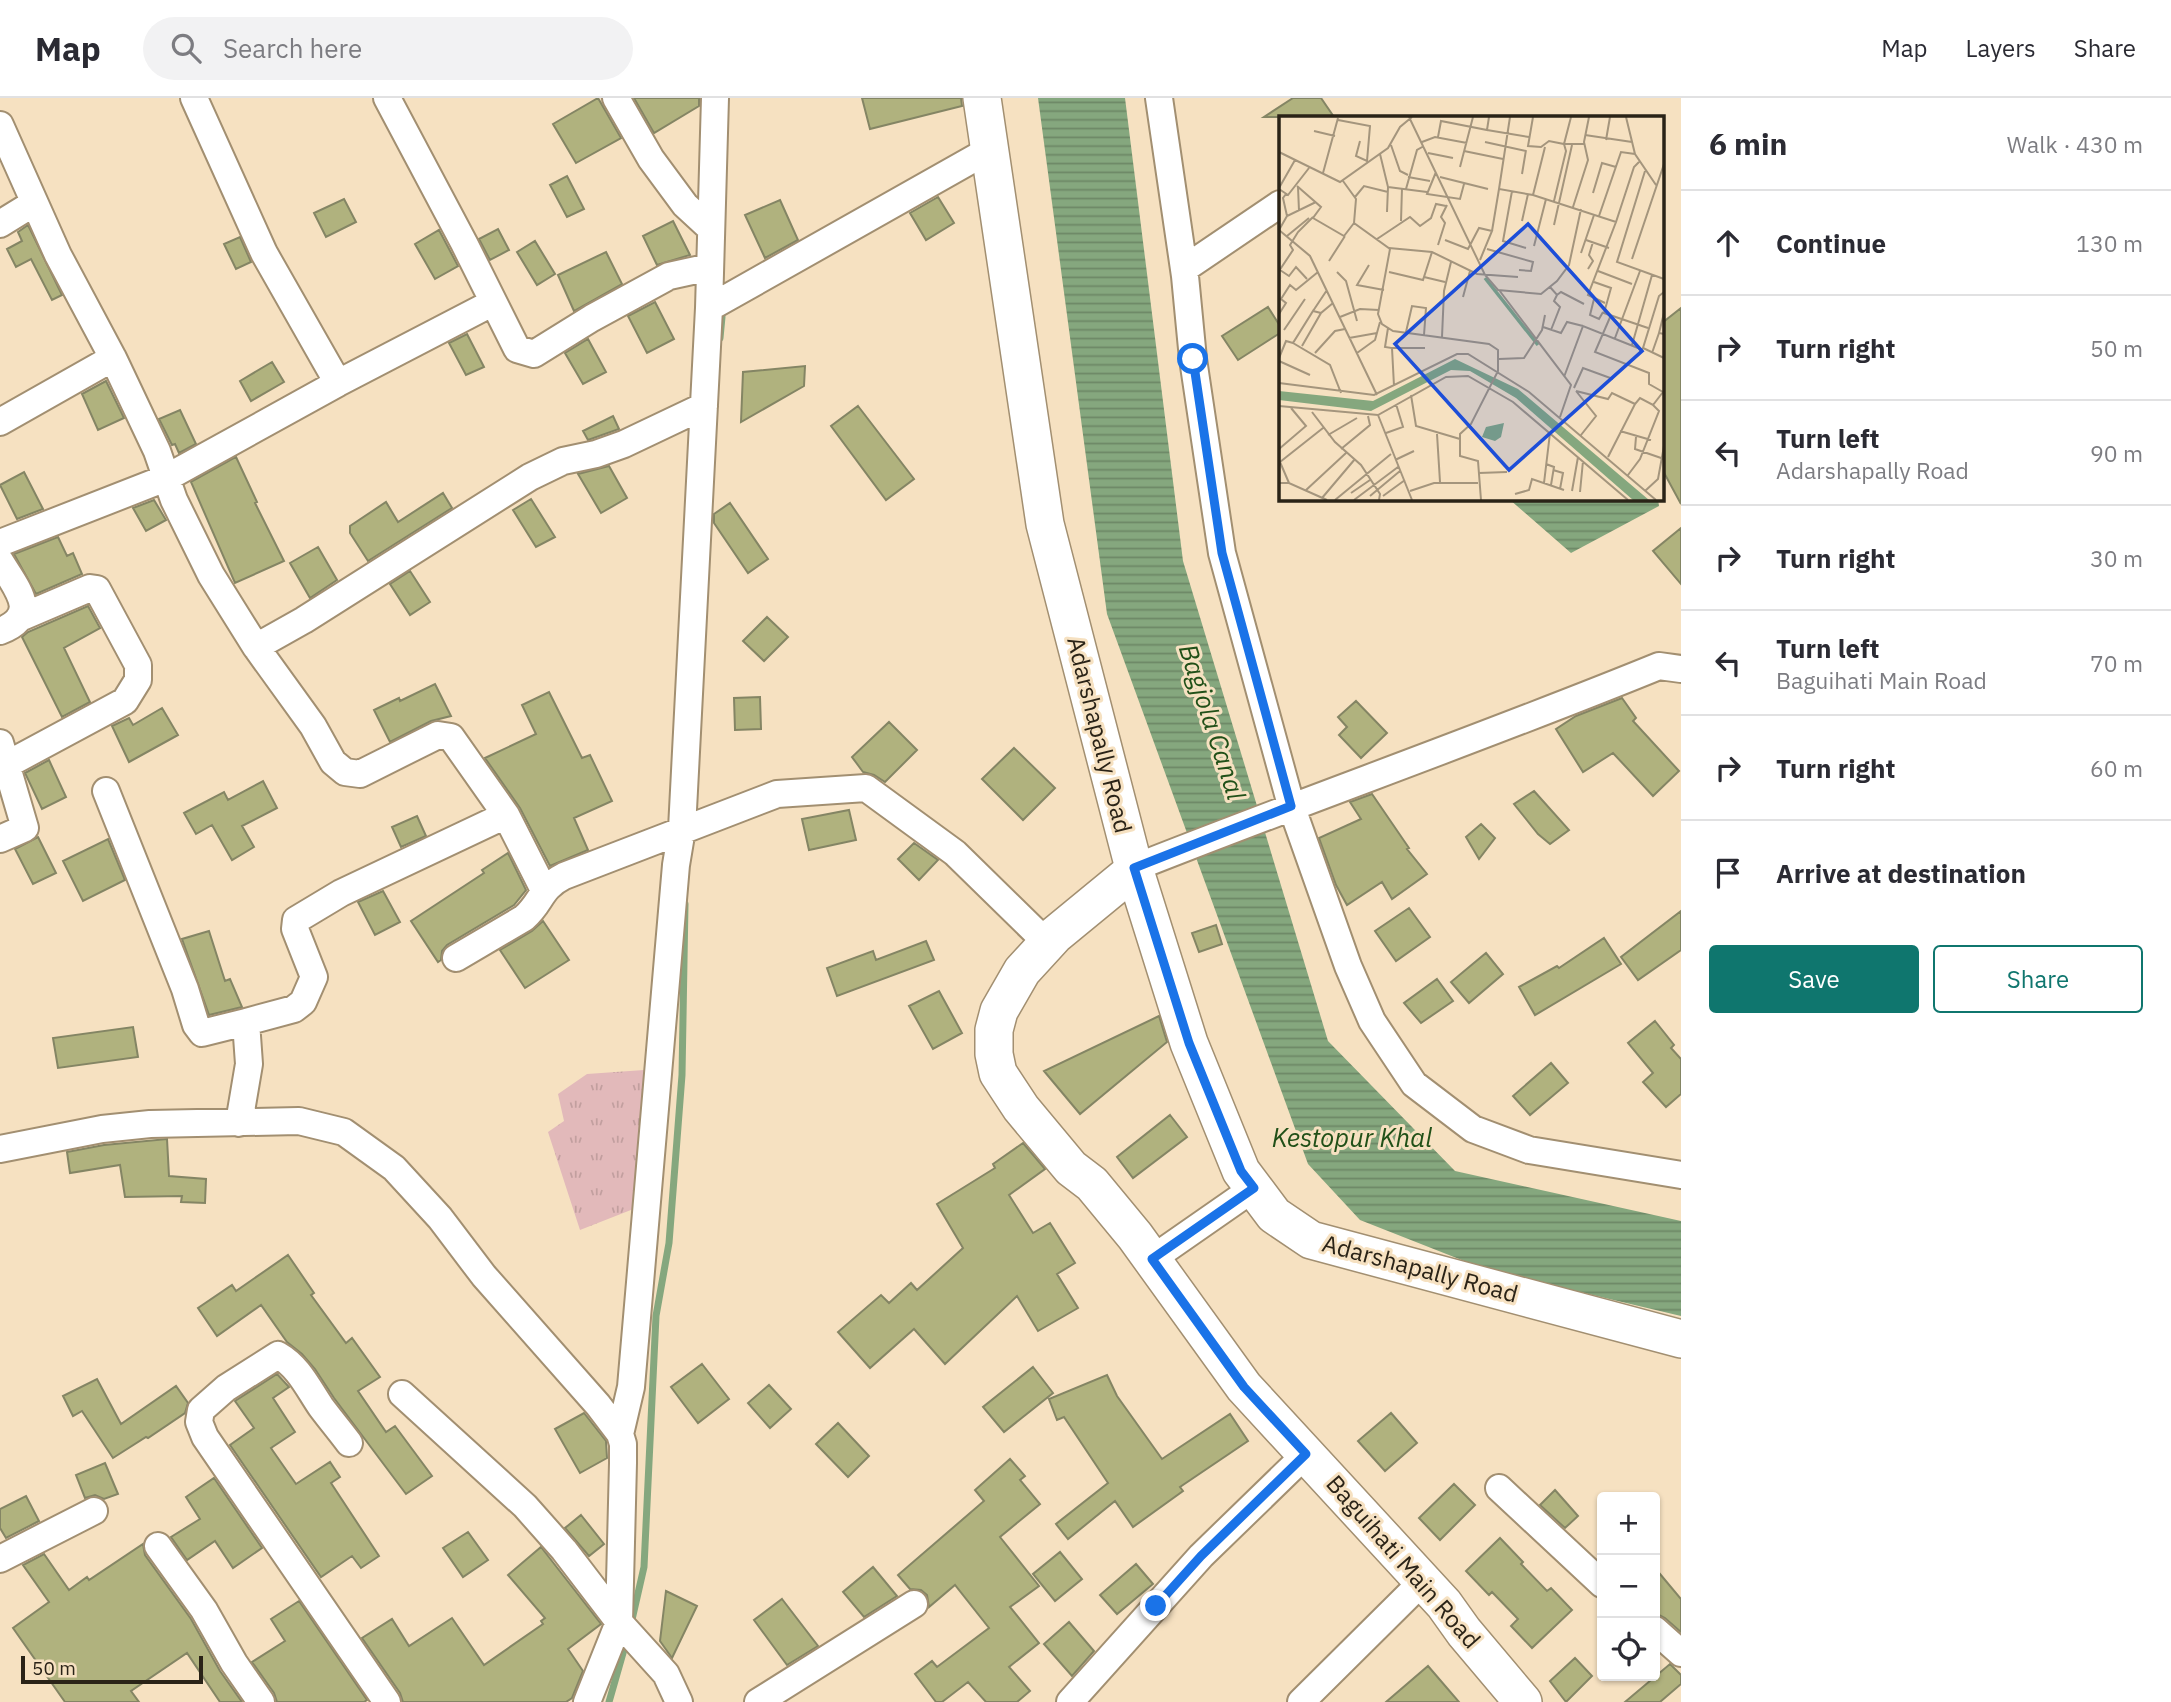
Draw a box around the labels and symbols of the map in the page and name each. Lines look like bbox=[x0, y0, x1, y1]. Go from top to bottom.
inset map bbox=[1279, 116, 1664, 500]
route start bbox=[1177, 343, 1208, 374]
street label: Adarshapally Road bbox=[1060, 633, 1140, 836]
water label: Bagjola Canal bbox=[1172, 639, 1254, 804]
water label: Kestopur Khal bbox=[1272, 1120, 1432, 1154]
street label: Adarshapally Road bbox=[1319, 1227, 1522, 1310]
street label: Baguihati Main Road bbox=[1320, 1468, 1488, 1655]
route end bbox=[1140, 1590, 1171, 1621]
scale bar bbox=[21, 1653, 203, 1685]

